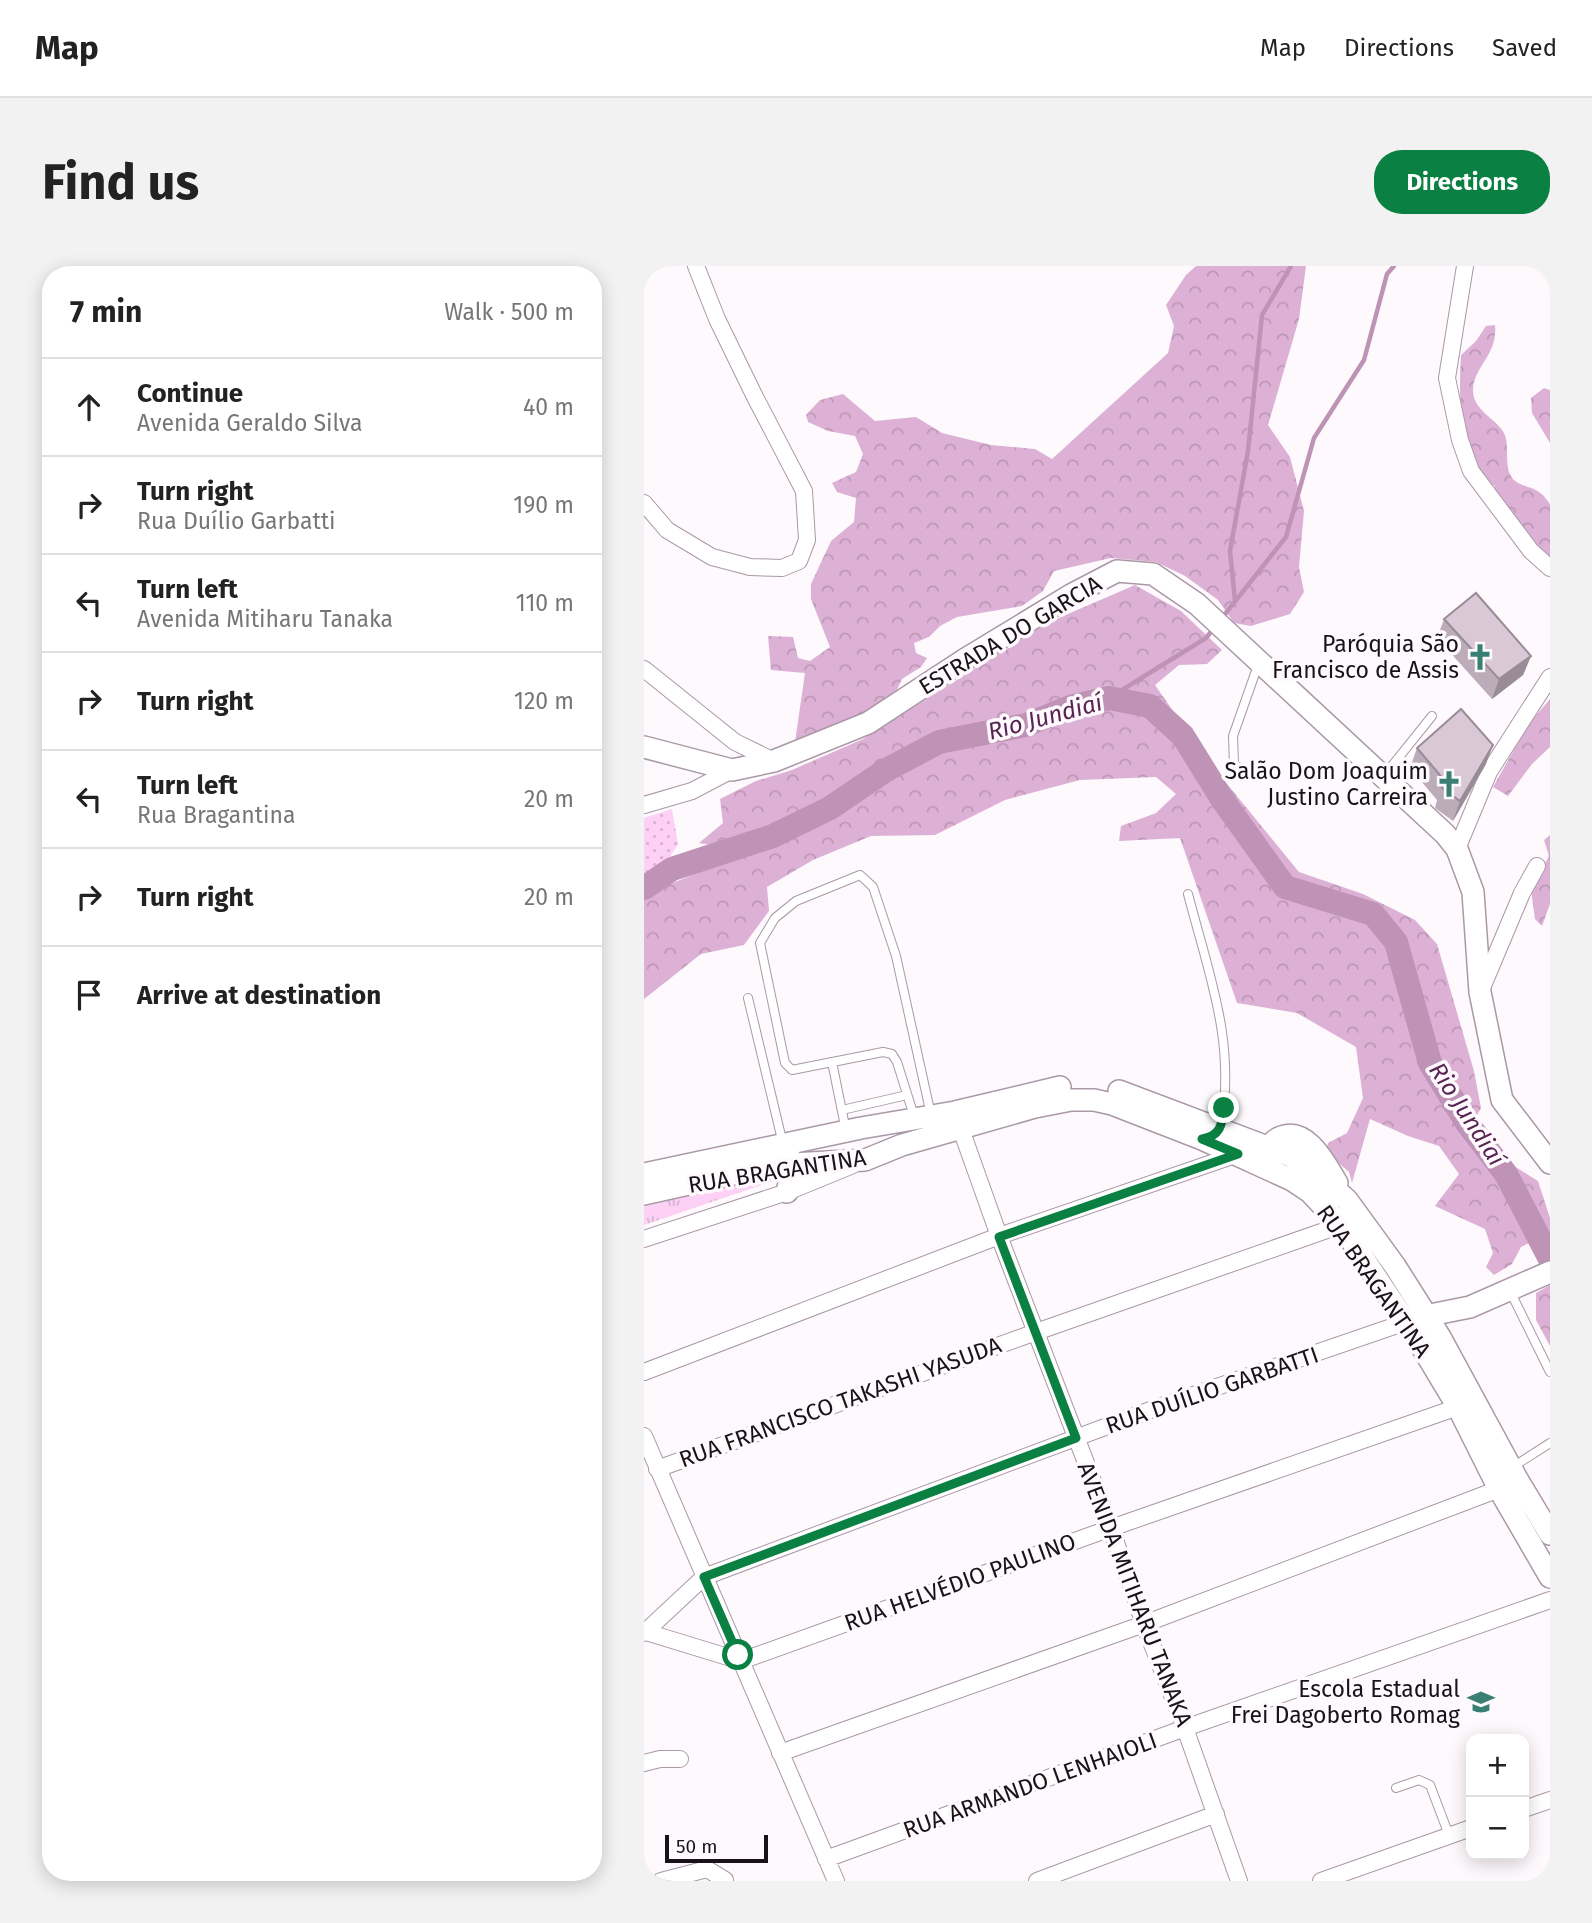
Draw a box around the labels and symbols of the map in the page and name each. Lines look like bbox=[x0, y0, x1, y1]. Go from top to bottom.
street label: ESTRADA DO GARCIA bbox=[914, 569, 1107, 701]
place label: Paróquia São Francisco de Assis bbox=[1272, 630, 1459, 684]
church icon: Paróquia São Francisco de Assis bbox=[1465, 642, 1495, 672]
water label: Rio Jundiaí bbox=[985, 688, 1107, 746]
place label: Salão Dom Joaquim Justino Carreira bbox=[1224, 757, 1428, 811]
church icon: Salão Dom Joaquim Justino Carreira bbox=[1434, 769, 1464, 799]
water label: Rio Jundiaí bbox=[1423, 1057, 1511, 1172]
route end bbox=[1208, 1092, 1239, 1123]
street label: RUA BRAGANTINA bbox=[686, 1143, 869, 1199]
street label: RUA BRAGANTINA bbox=[1311, 1199, 1438, 1363]
street label: RUA FRANCISCO TAKASHI YASUDA bbox=[675, 1330, 1006, 1473]
street label: RUA DUÍLIO GARBATTI bbox=[1102, 1339, 1322, 1440]
street label: AVENIDA MITIHARU TANAKA bbox=[1072, 1458, 1199, 1731]
street label: RUA HELVÉDIO PAULINO bbox=[840, 1526, 1080, 1637]
route start bbox=[722, 1639, 753, 1670]
place label: Escola Estadual Frei Dagoberto Romag bbox=[1231, 1675, 1460, 1729]
school or university icon: Escola Estadual Frei Dagoberto Romag bbox=[1466, 1687, 1496, 1717]
street label: RUA ARMANDO LENHAIOLI bbox=[899, 1726, 1161, 1844]
scale bar bbox=[665, 1832, 768, 1864]

